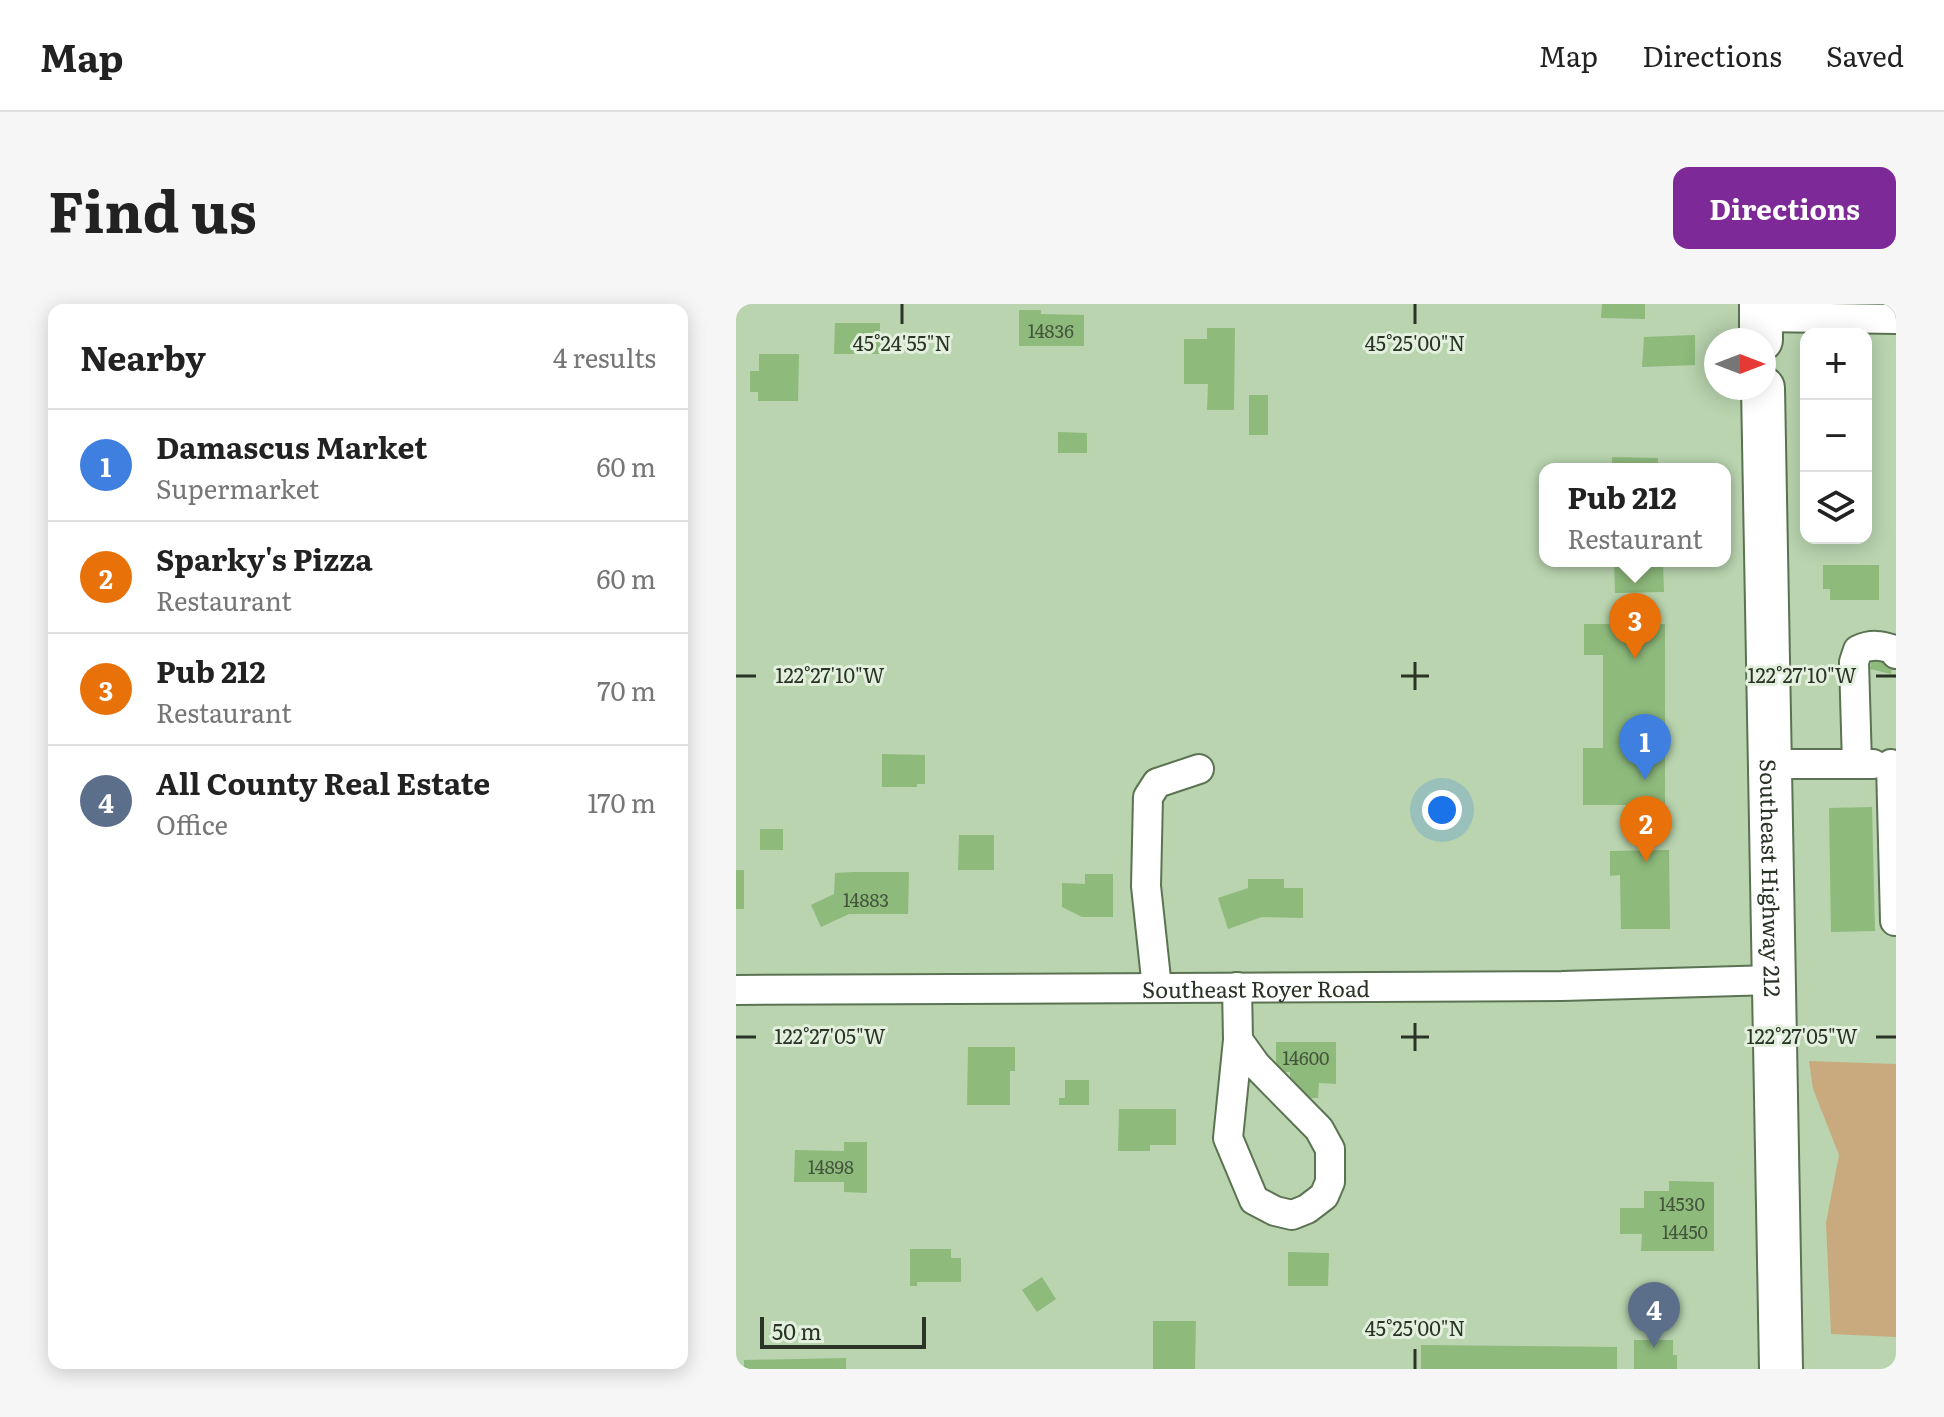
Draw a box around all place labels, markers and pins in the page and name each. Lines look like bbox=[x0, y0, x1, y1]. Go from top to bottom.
pin: 3 bbox=[1609, 593, 1661, 659]
pin: 1 bbox=[1619, 714, 1671, 780]
pin: 2 bbox=[1620, 796, 1672, 862]
pin: 4 bbox=[1628, 1282, 1680, 1348]

